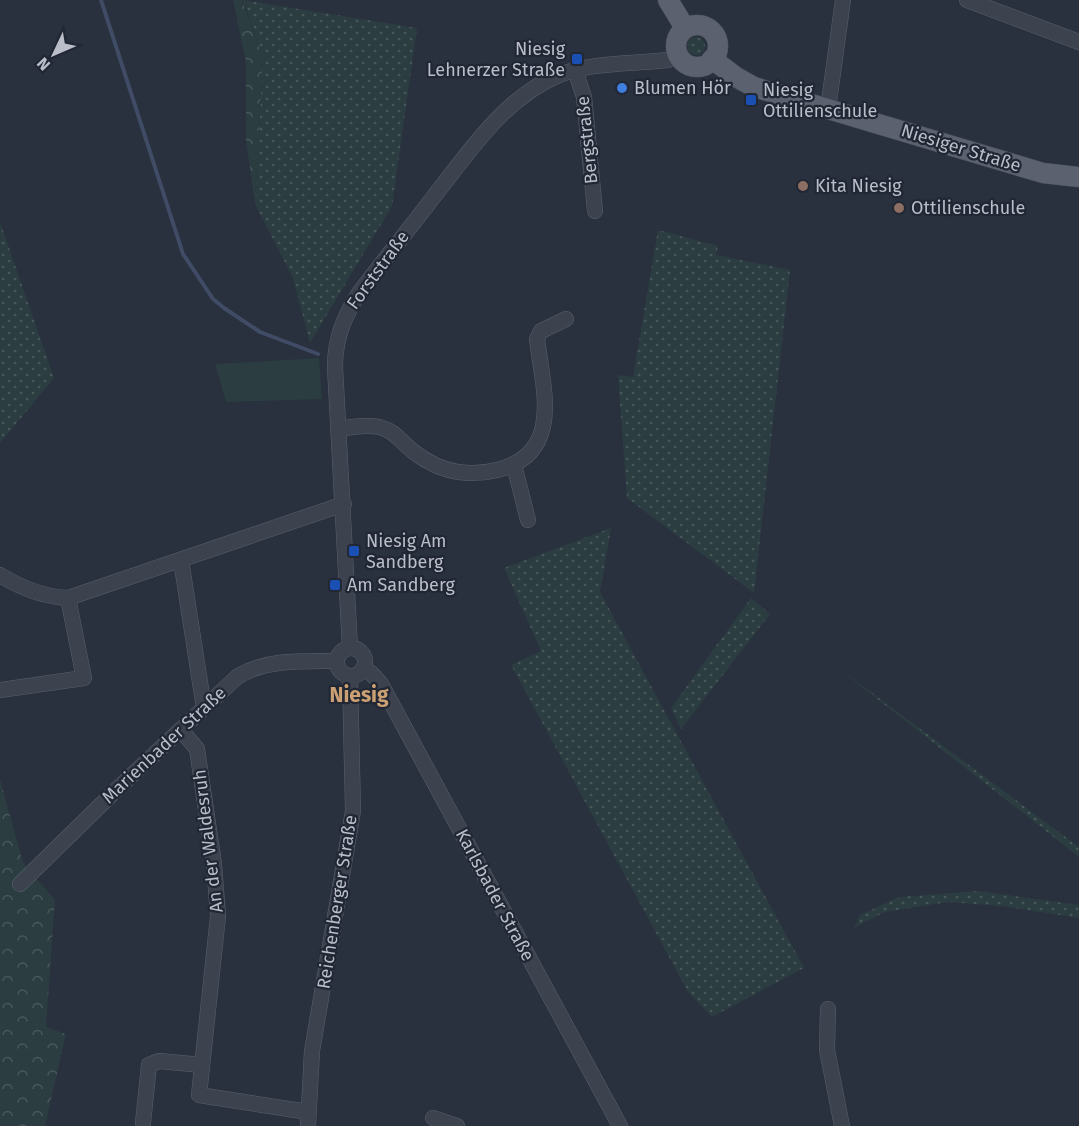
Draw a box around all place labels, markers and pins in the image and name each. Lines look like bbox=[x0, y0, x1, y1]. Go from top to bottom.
place label: Niesig Lehnerzer Straße bbox=[427, 38, 566, 81]
marker: Niesig Lehnerzer Straße bbox=[570, 52, 584, 66]
place label: Blumen Hör bbox=[634, 77, 731, 99]
place label: Niesig Ottilienschule bbox=[763, 79, 877, 122]
marker: Blumen Hör bbox=[615, 81, 629, 95]
marker: Niesig Ottilienschule bbox=[744, 93, 758, 107]
place label: Kita Niesig bbox=[815, 175, 902, 197]
marker: Kita Niesig bbox=[796, 179, 810, 193]
place label: Ottilienschule bbox=[911, 197, 1025, 219]
marker: Ottilienschule bbox=[892, 201, 906, 215]
place label: Niesig Am Sandberg bbox=[366, 530, 447, 573]
marker: Niesig Am Sandberg bbox=[347, 544, 361, 558]
place label: Am Sandberg bbox=[347, 574, 456, 596]
marker: Am Sandberg bbox=[328, 578, 342, 592]

